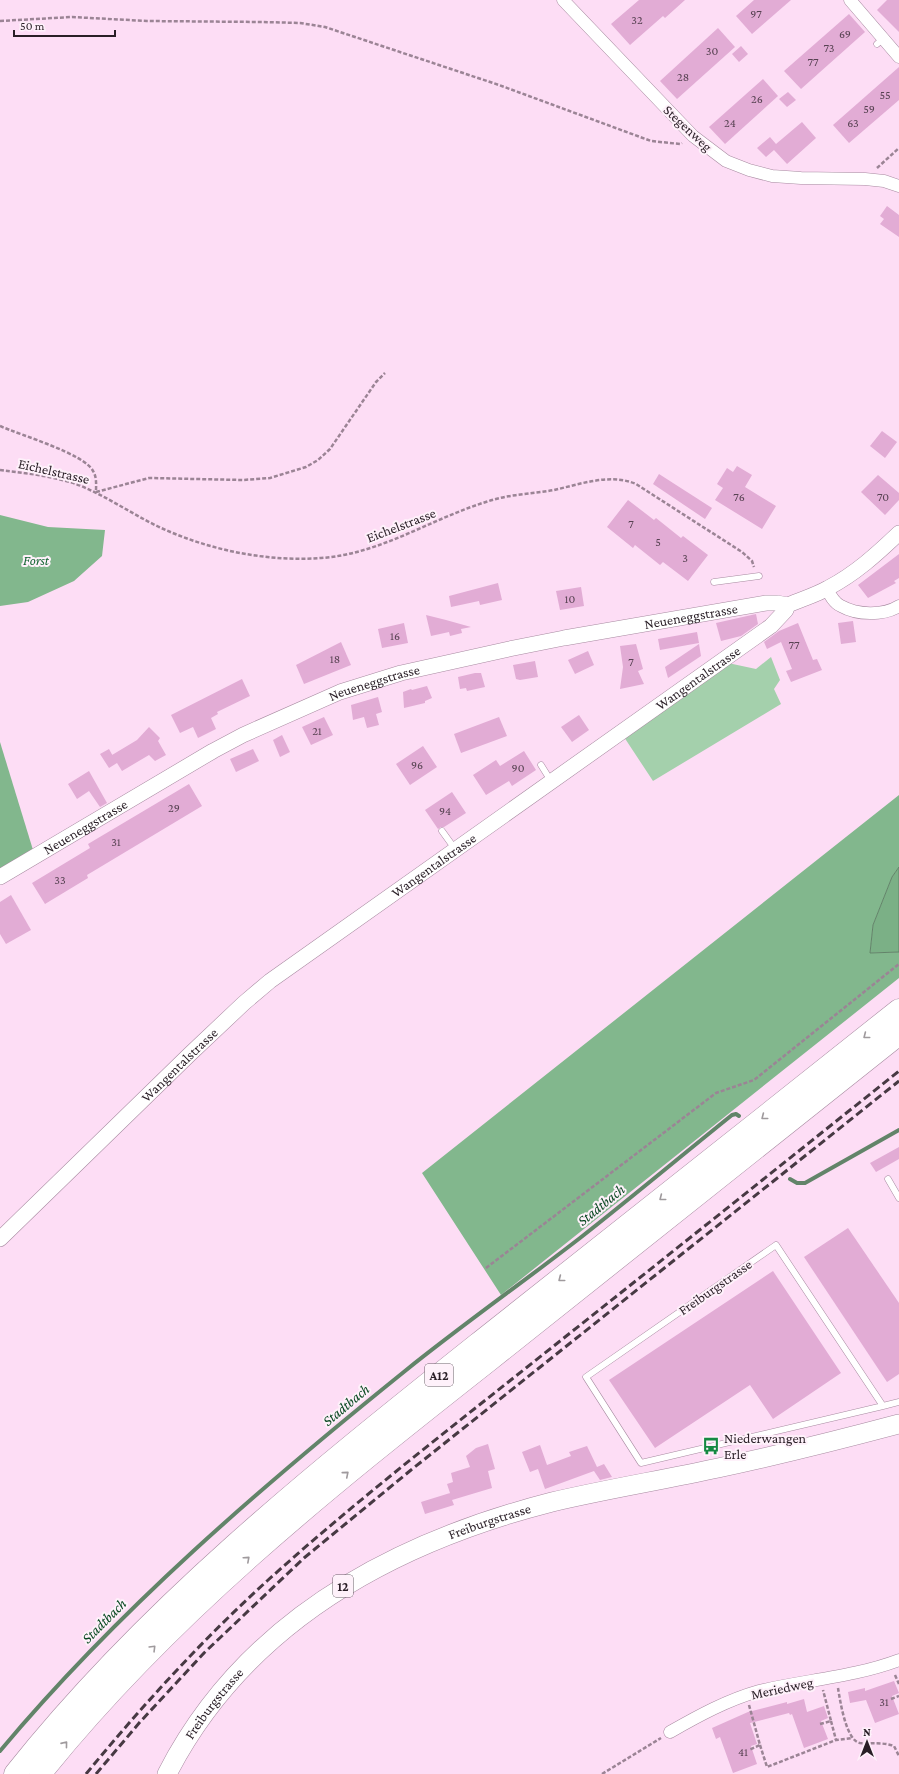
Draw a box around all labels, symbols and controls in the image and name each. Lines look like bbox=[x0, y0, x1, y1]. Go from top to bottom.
house number: 97 bbox=[750, 7, 762, 21]
scale bar bbox=[14, 12, 115, 38]
house number: 32 bbox=[631, 13, 643, 27]
text: 50 m bbox=[20, 19, 45, 33]
house number: 69 bbox=[839, 27, 851, 41]
house number: 73 bbox=[823, 41, 835, 55]
house number: 30 bbox=[706, 44, 718, 58]
house number: 77 bbox=[807, 55, 819, 69]
house number: 28 bbox=[677, 70, 689, 84]
house number: 55 bbox=[879, 88, 891, 102]
house number: 26 bbox=[751, 92, 763, 106]
street label: Stegenweg bbox=[660, 101, 716, 155]
house number: 59 bbox=[863, 102, 875, 116]
house number: 24 bbox=[724, 116, 736, 130]
house number: 63 bbox=[847, 116, 859, 130]
street label: Eichelstrasse bbox=[17, 455, 91, 487]
house number: 76 bbox=[733, 490, 745, 504]
house number: 70 bbox=[877, 490, 889, 504]
street label: Eichelstrasse bbox=[364, 504, 438, 546]
house number: 7 bbox=[628, 517, 634, 531]
house number: 5 bbox=[655, 535, 661, 549]
house number: 3 bbox=[682, 551, 688, 565]
park label: Forst bbox=[23, 552, 50, 568]
house number: 10 bbox=[565, 592, 576, 606]
street label: Neueneggstrasse bbox=[643, 600, 739, 632]
house number: 16 bbox=[390, 629, 400, 643]
house number: 77 bbox=[788, 638, 800, 652]
street label: Wangentalstrasse bbox=[653, 642, 743, 713]
house number: 18 bbox=[330, 652, 340, 666]
house number: 7 bbox=[628, 655, 634, 669]
street label: Neueneggstrasse bbox=[326, 661, 421, 704]
house number: 21 bbox=[312, 724, 322, 738]
house number: 96 bbox=[411, 758, 423, 772]
house number: 90 bbox=[512, 761, 525, 775]
street label: Neueneggstrasse bbox=[40, 796, 130, 858]
house number: 29 bbox=[168, 801, 180, 815]
house number: 94 bbox=[439, 804, 451, 818]
street label: Wangentalstrasse bbox=[388, 830, 479, 900]
house number: 31 bbox=[111, 835, 121, 849]
house number: 33 bbox=[54, 873, 66, 887]
street label: Wangentalstrasse bbox=[138, 1024, 221, 1105]
one-way arrow bbox=[863, 1031, 870, 1038]
one-way arrow bbox=[762, 1112, 769, 1119]
water label: Stadtbach bbox=[574, 1181, 628, 1229]
one-way arrow bbox=[660, 1193, 667, 1200]
street label: Freiburgstrasse bbox=[675, 1256, 755, 1318]
one-way arrow bbox=[558, 1274, 565, 1281]
road number: A12 bbox=[425, 1364, 453, 1386]
water label: Stadtbach bbox=[319, 1381, 373, 1429]
place label: Niederwangen Erle bbox=[724, 1430, 807, 1462]
bus stop icon: Niederwangen Erle bbox=[701, 1436, 721, 1456]
one-way arrow bbox=[341, 1472, 348, 1479]
street label: Freiburgstrasse bbox=[446, 1500, 532, 1542]
one-way arrow bbox=[242, 1556, 250, 1563]
road number: 12 bbox=[333, 1575, 353, 1597]
water label: Stadtbach bbox=[79, 1596, 129, 1646]
one-way arrow bbox=[148, 1645, 156, 1653]
street label: Freiburgstrasse bbox=[181, 1664, 246, 1742]
street label: Meriedweg bbox=[750, 1674, 815, 1702]
house number: 31 bbox=[879, 1695, 889, 1709]
north arrow bbox=[847, 1722, 887, 1762]
text: N bbox=[863, 1726, 871, 1738]
one-way arrow bbox=[60, 1741, 67, 1748]
house number: 41 bbox=[738, 1745, 748, 1759]

